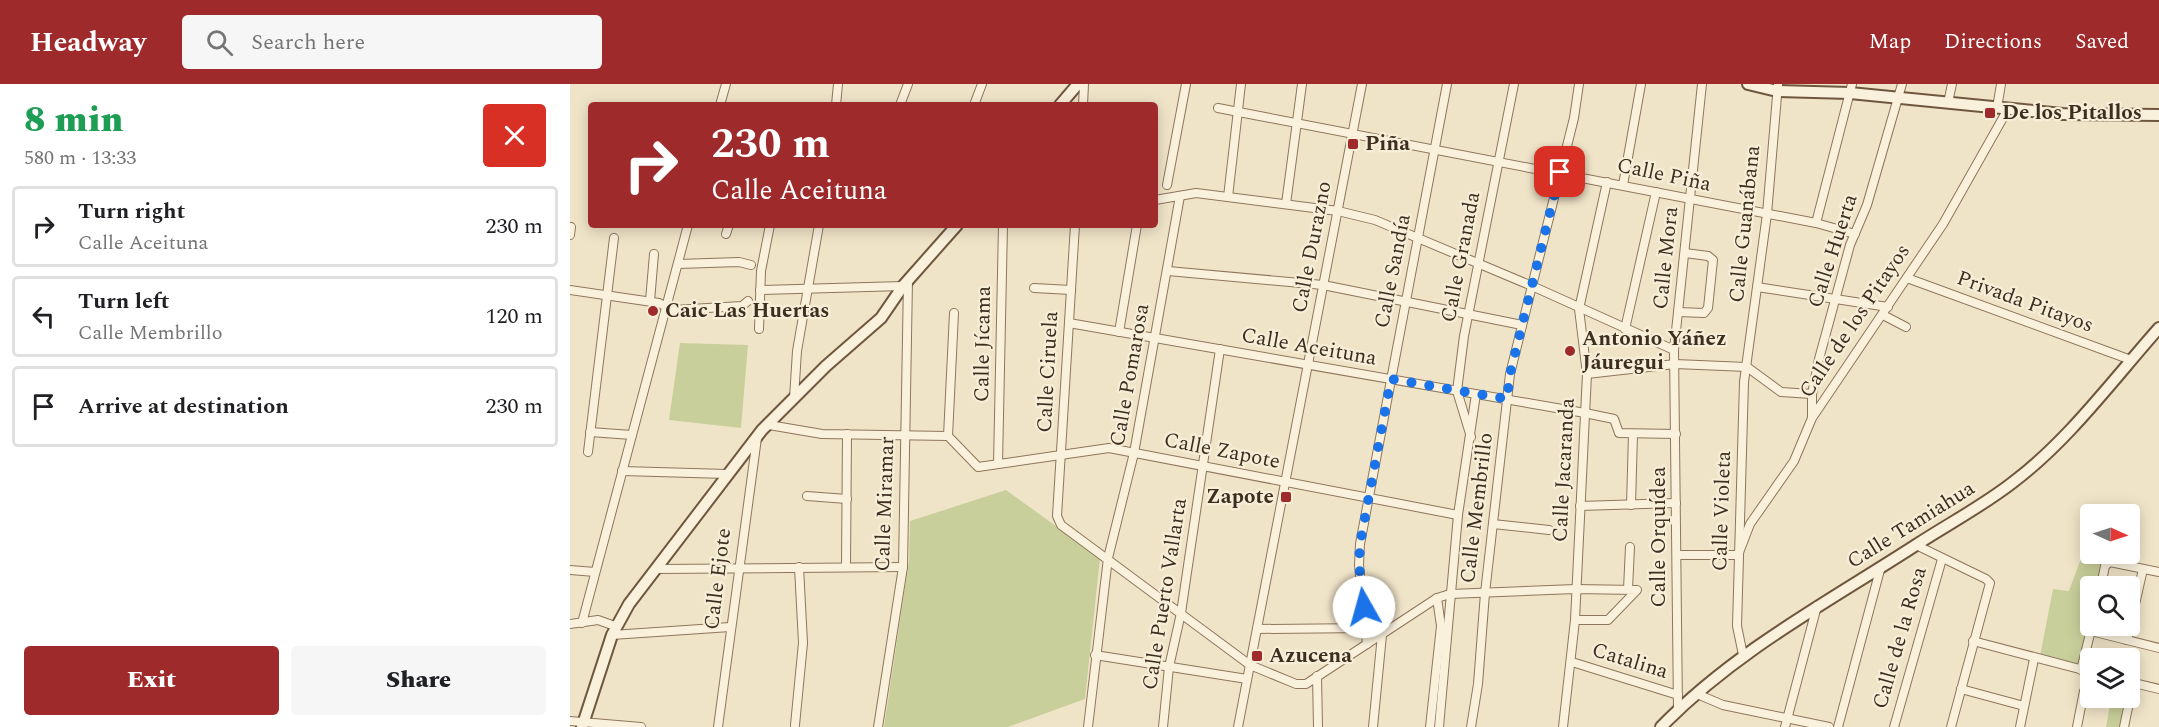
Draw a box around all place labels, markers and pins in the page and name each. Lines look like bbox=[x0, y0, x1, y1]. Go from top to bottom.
place label: De los Pitallos bbox=[2002, 97, 2142, 129]
marker: De los Pitallos bbox=[1983, 106, 1997, 120]
place label: Piña bbox=[1365, 128, 1410, 160]
marker: Piña bbox=[1346, 137, 1360, 151]
pin bbox=[1534, 146, 1585, 197]
place label: Caic Las Huertas bbox=[665, 295, 829, 327]
marker: Caic Las Huertas bbox=[646, 304, 660, 318]
place label: Antonio Yáñez Jáuregui bbox=[1582, 323, 1726, 379]
marker: Antonio Yáñez Jáuregui bbox=[1563, 344, 1577, 358]
place label: Zapote bbox=[1206, 481, 1274, 513]
marker: Zapote bbox=[1279, 490, 1293, 504]
place label: Azucena bbox=[1269, 640, 1352, 672]
marker: Azucena bbox=[1250, 649, 1264, 663]

